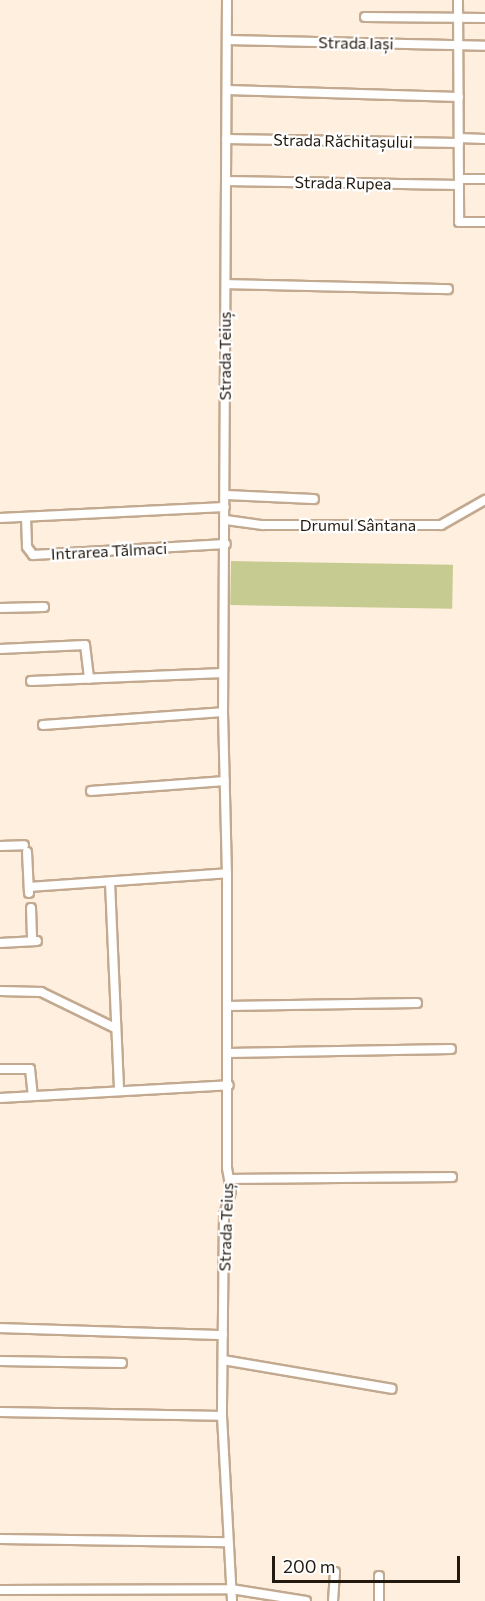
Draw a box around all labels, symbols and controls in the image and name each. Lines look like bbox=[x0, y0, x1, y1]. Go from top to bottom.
street label: Strada Iași bbox=[318, 33, 394, 53]
street label: Strada Răchitașului bbox=[273, 130, 413, 152]
street label: Strada Rupea bbox=[294, 173, 392, 193]
street label: Strada Teiuș bbox=[215, 312, 235, 400]
street label: Drumul Sântana bbox=[300, 515, 416, 535]
street label: Intrarea Tălmaci bbox=[50, 538, 168, 564]
street label: Strada Teiuș bbox=[215, 1182, 237, 1272]
scale bar bbox=[275, 1544, 462, 1582]
text: 200 m bbox=[283, 1555, 336, 1577]

